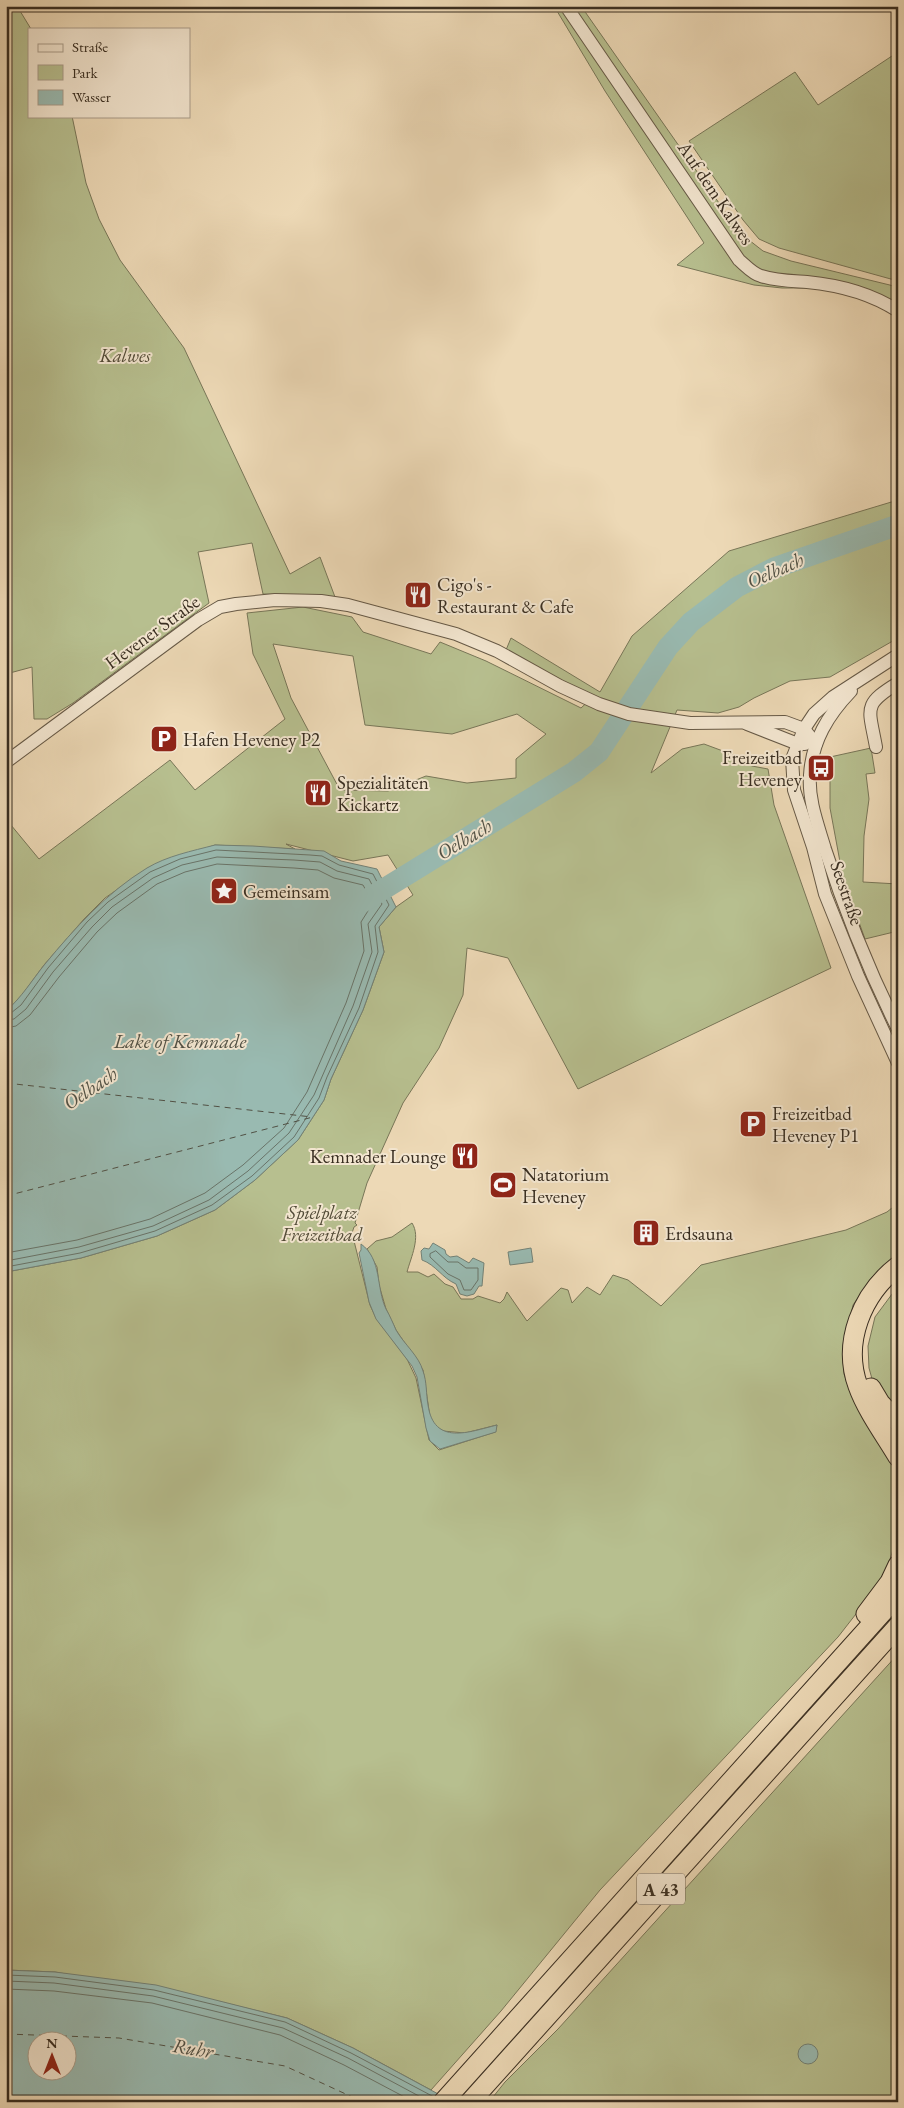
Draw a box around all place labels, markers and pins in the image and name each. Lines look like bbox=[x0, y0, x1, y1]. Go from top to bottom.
place label: Cigo's - Restaurant & Cafe bbox=[437, 572, 574, 619]
restaurant icon: Cigo's - Restaurant & Cafe bbox=[403, 580, 433, 610]
parking icon: Hafen Heveney P2 bbox=[149, 724, 179, 754]
place label: Hafen Heveney P2 bbox=[183, 727, 320, 752]
place label: Freizeitbad Heveney bbox=[722, 745, 803, 792]
bus stop icon: Freizeitbad Heveney bbox=[806, 753, 836, 783]
place label: Spezialitäten Kickartz bbox=[337, 770, 429, 817]
restaurant icon: Spezialitäten Kickartz bbox=[303, 778, 333, 808]
place icon: Gemeinsam bbox=[209, 876, 239, 906]
place label: Gemeinsam bbox=[243, 879, 330, 904]
place label: Freizeitbad Heveney P1 bbox=[772, 1101, 859, 1148]
parking icon: Freizeitbad Heveney P1 bbox=[738, 1109, 768, 1139]
restaurant icon: Kemnader Lounge bbox=[450, 1141, 480, 1171]
place label: Kemnader Lounge bbox=[310, 1144, 446, 1169]
place label: Natatorium Heveney bbox=[522, 1162, 610, 1209]
sports icon: Natatorium Heveney bbox=[488, 1170, 518, 1200]
building icon: Erdsauna bbox=[631, 1218, 661, 1248]
place label: Erdsauna bbox=[665, 1221, 733, 1246]

